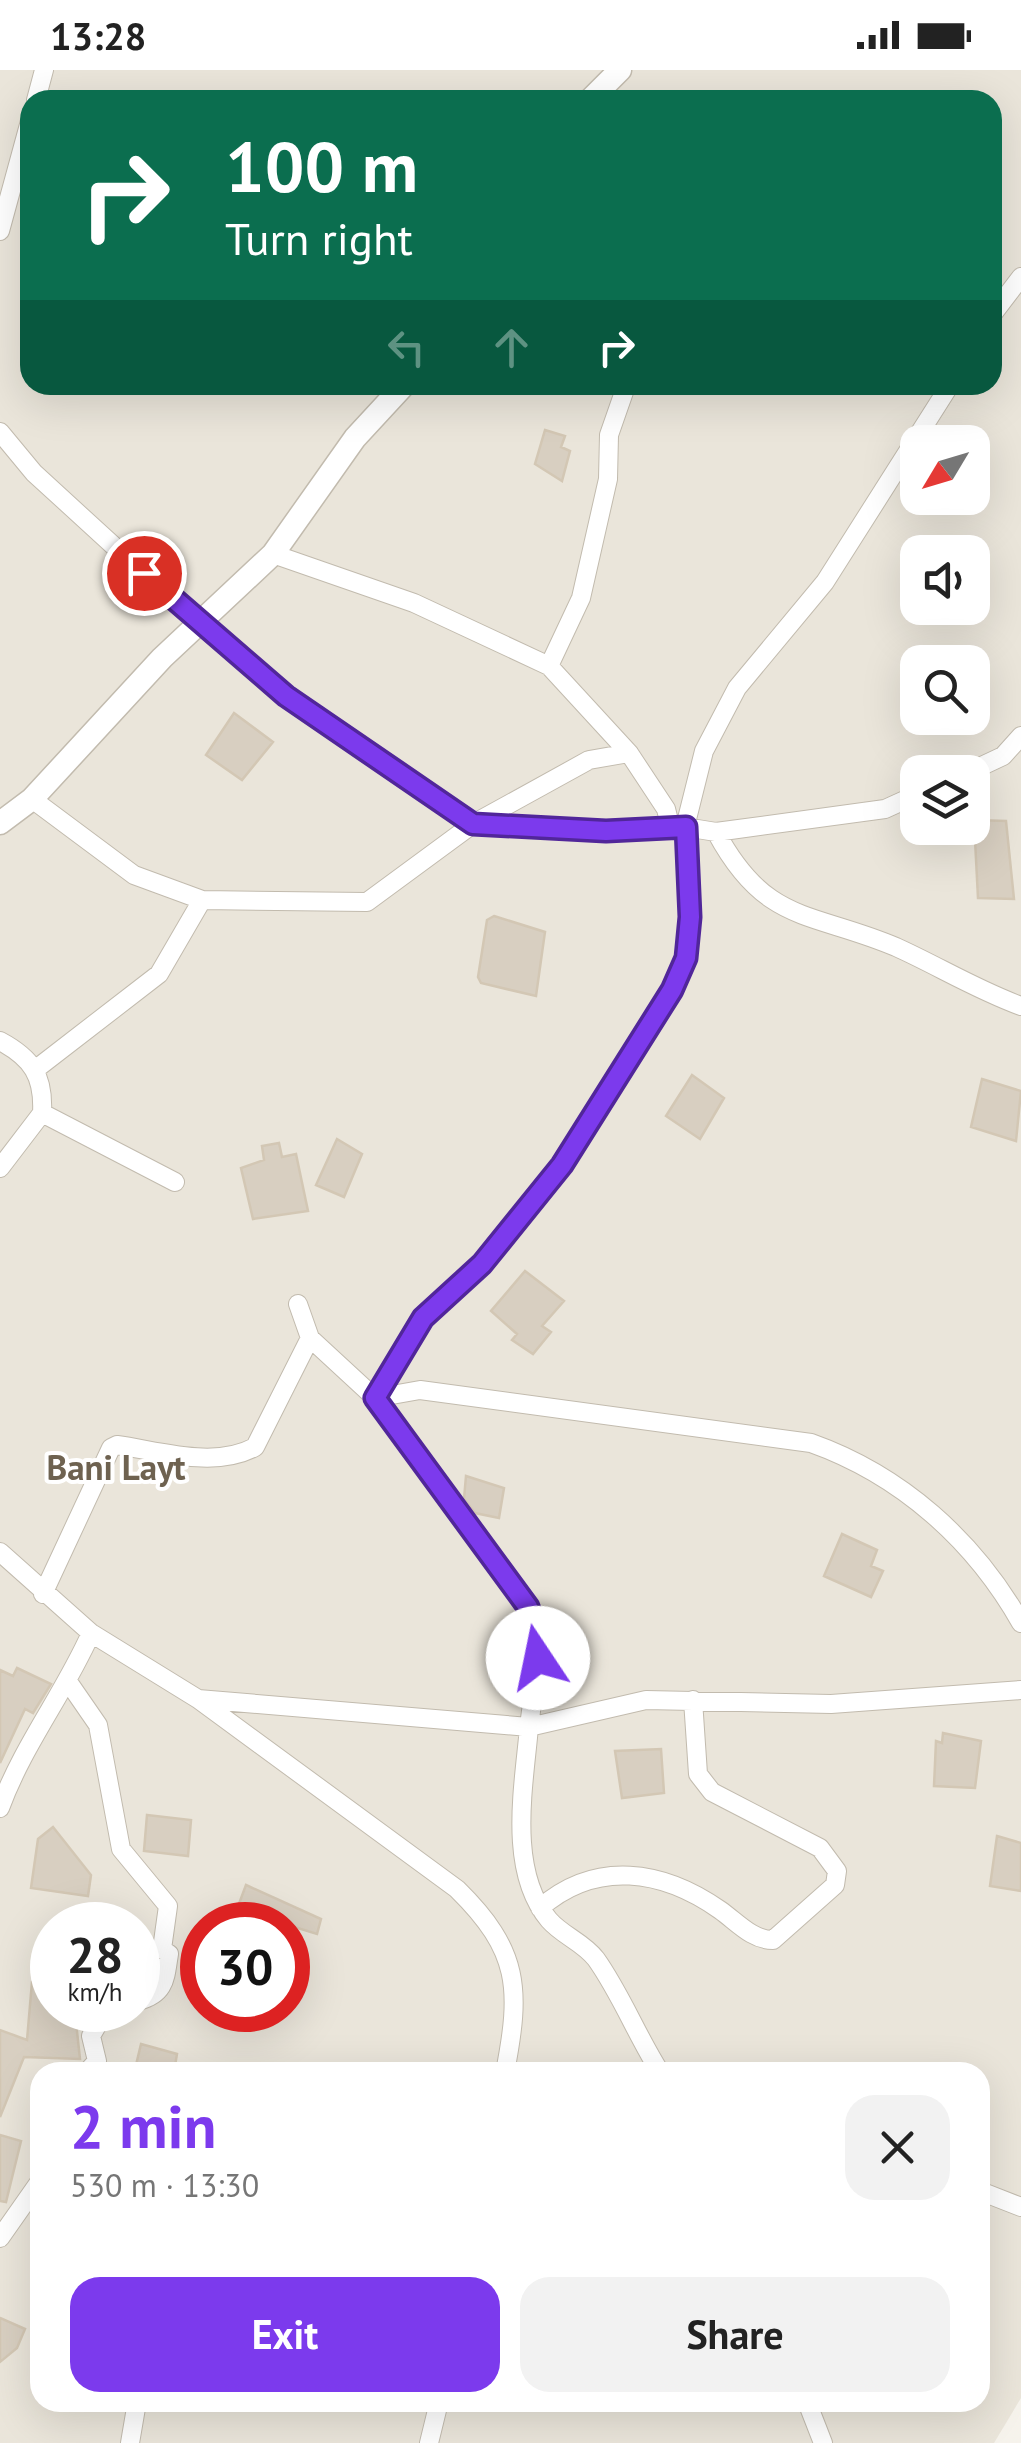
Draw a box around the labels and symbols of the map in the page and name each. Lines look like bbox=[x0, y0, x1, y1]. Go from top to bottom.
north arrow bbox=[900, 425, 990, 515]
pin bbox=[102, 531, 187, 616]
district label: Bani Layt bbox=[46, 1444, 186, 1490]
position arrow bbox=[486, 1606, 590, 1710]
speed limit sign: 30 bbox=[180, 1902, 310, 2032]

